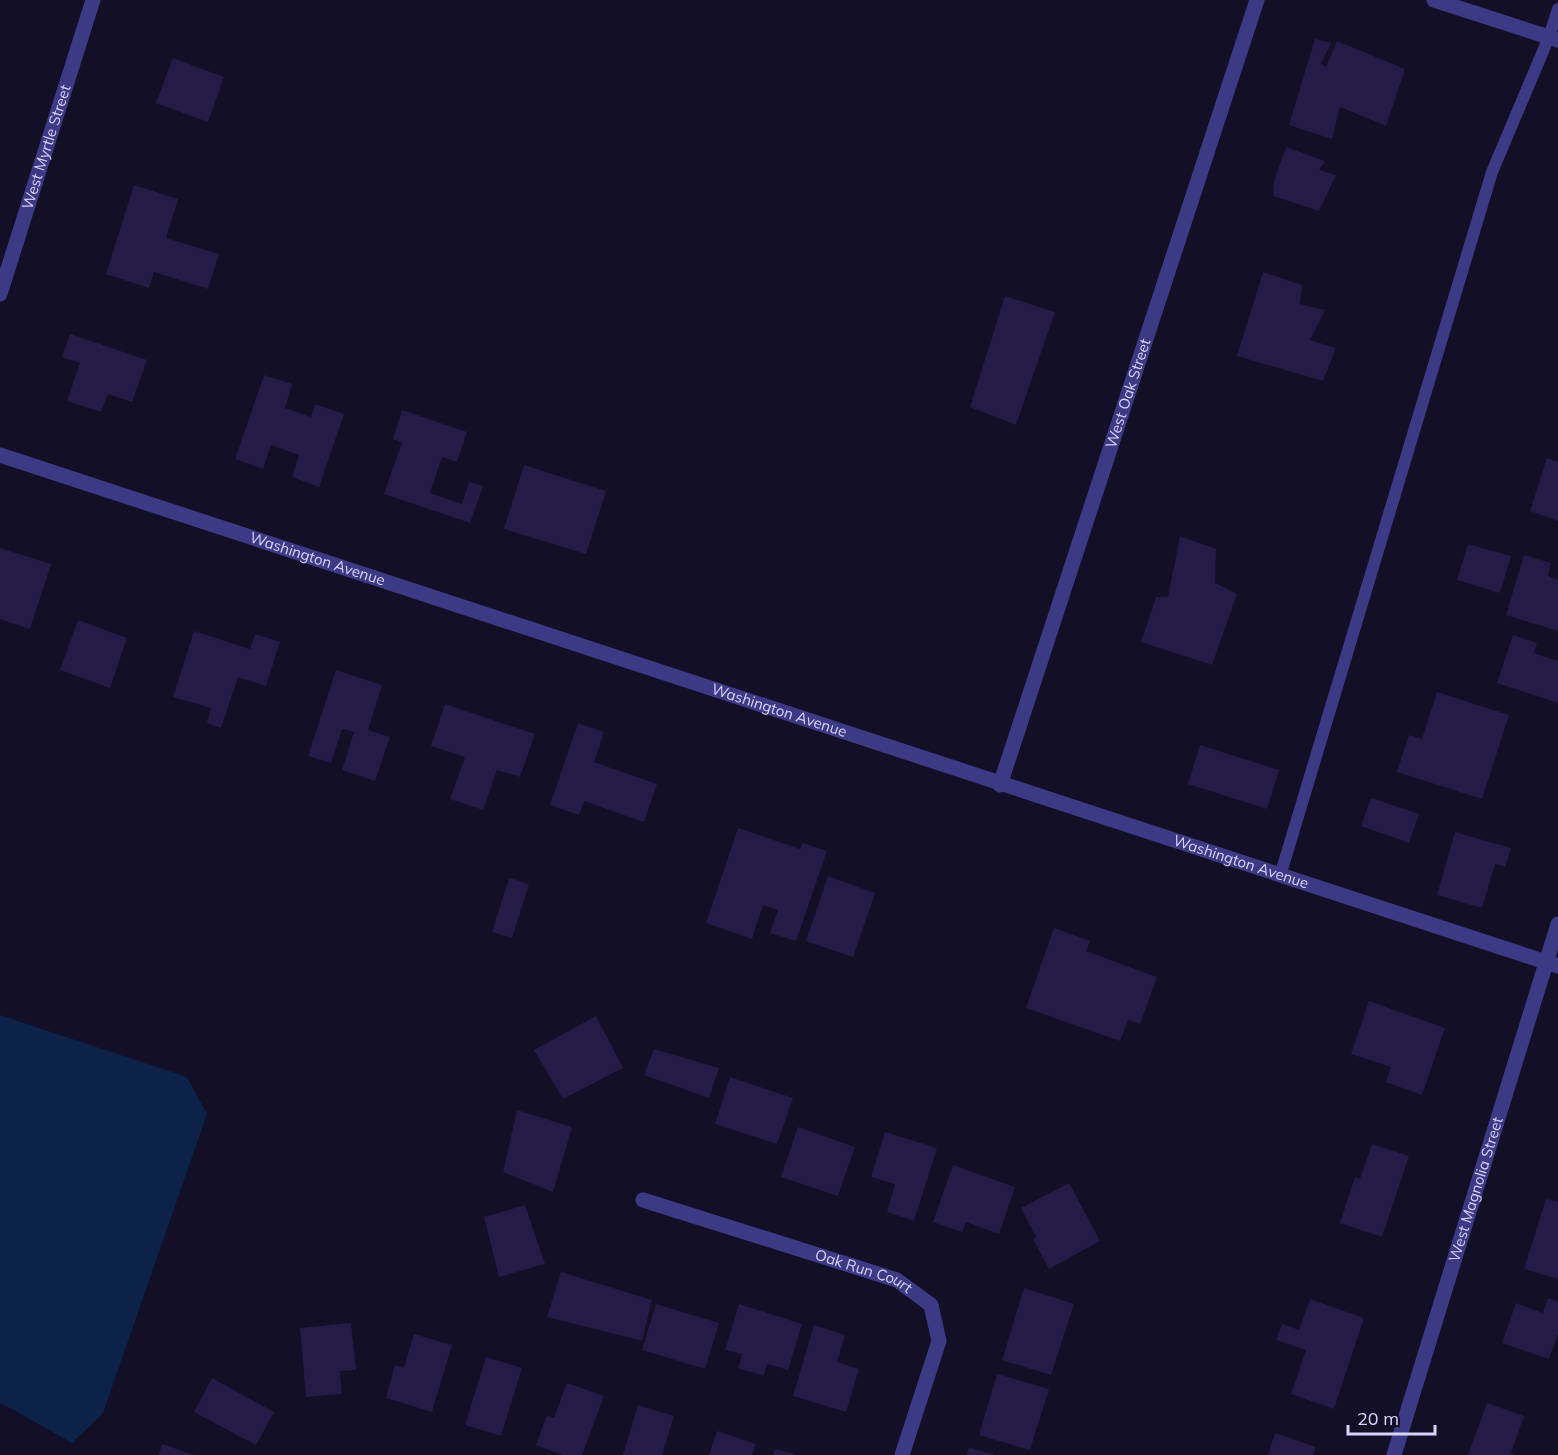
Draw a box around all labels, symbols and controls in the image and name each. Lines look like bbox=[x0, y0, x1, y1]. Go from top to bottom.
street label: West Myrtle Street bbox=[17, 82, 75, 212]
street label: West Oak Street bbox=[1101, 336, 1155, 451]
street label: Washington Avenue bbox=[247, 528, 388, 590]
street label: Washington Avenue bbox=[709, 679, 849, 741]
street label: Washington Avenue bbox=[1171, 830, 1311, 893]
street label: West Magnolia Street bbox=[1444, 1115, 1507, 1264]
street label: Oak Run Court bbox=[813, 1245, 916, 1297]
scale bar bbox=[1348, 1398, 1435, 1436]
text: 20 m bbox=[1357, 1407, 1399, 1430]

